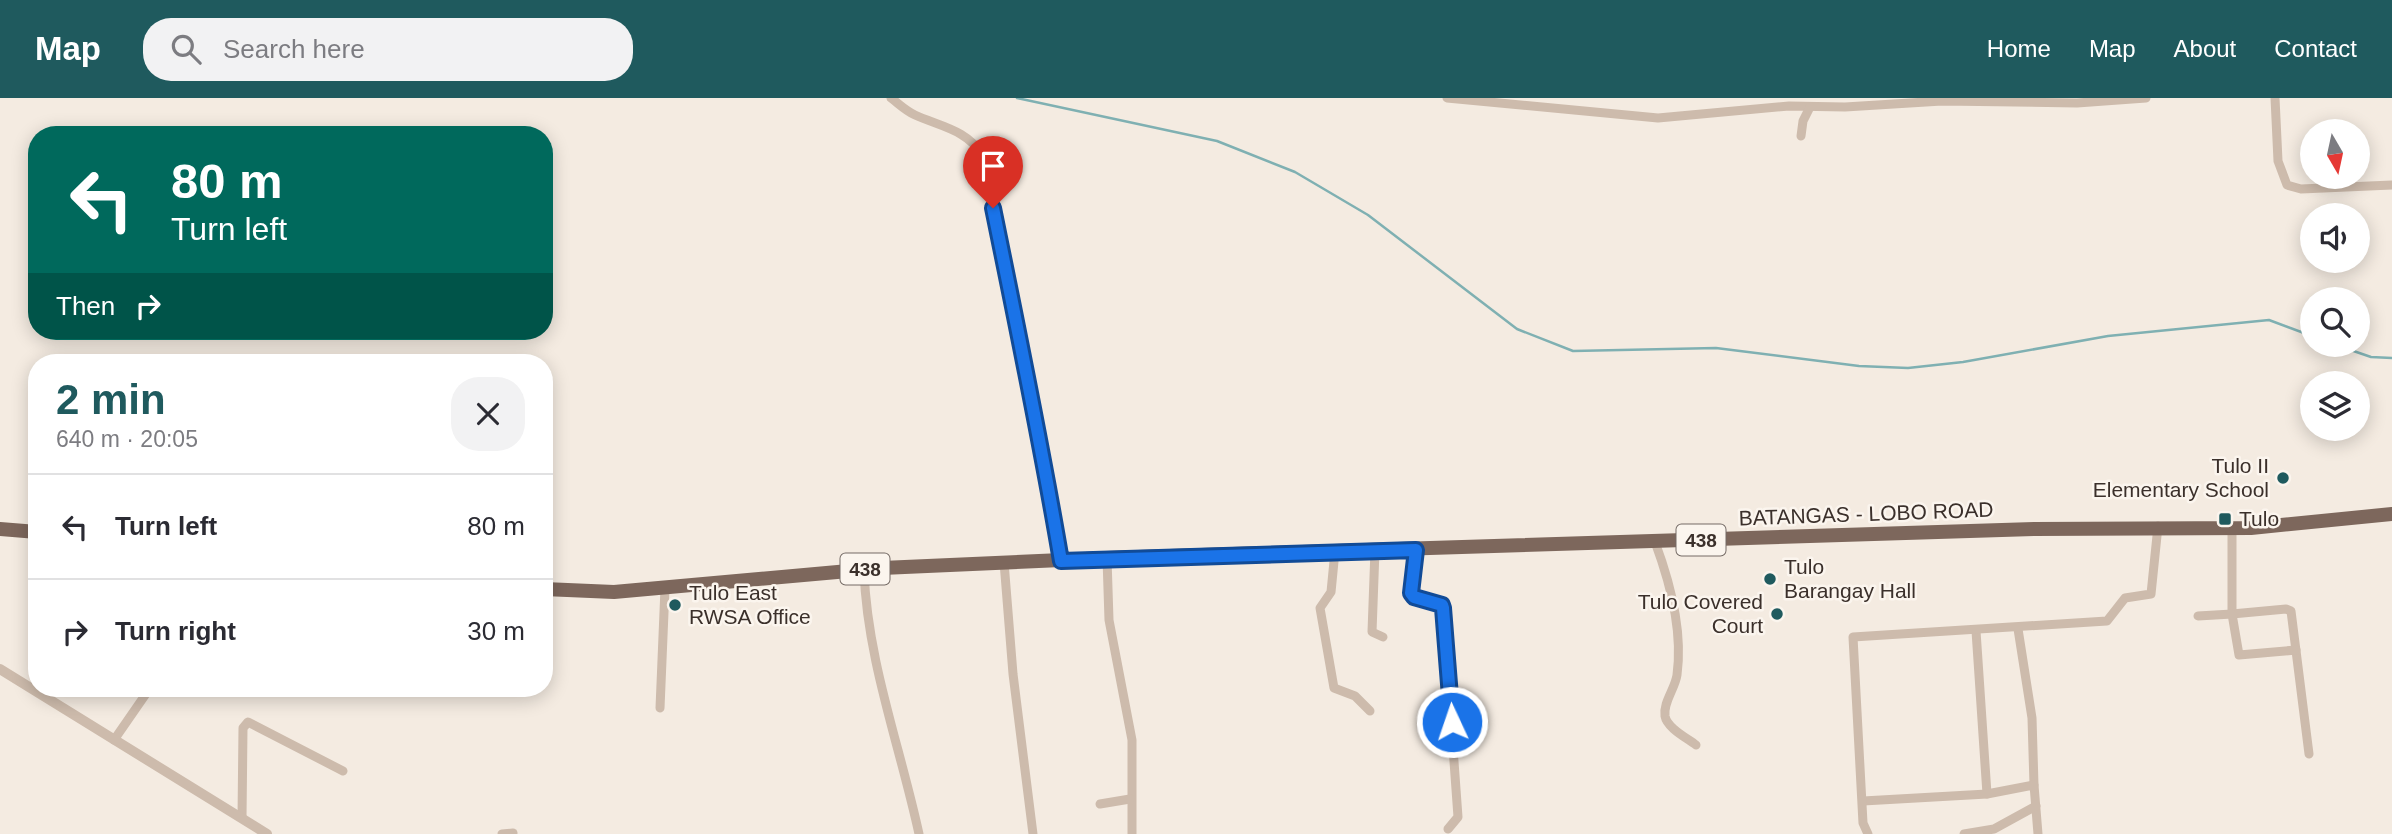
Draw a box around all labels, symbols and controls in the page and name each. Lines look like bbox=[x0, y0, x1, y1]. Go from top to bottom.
search box bbox=[143, 18, 633, 81]
text: Map bbox=[35, 30, 101, 67]
icon: search bbox=[167, 30, 205, 68]
text: Search here bbox=[223, 34, 365, 64]
text: Home bbox=[1987, 35, 2051, 62]
text: Map bbox=[2089, 35, 2136, 62]
text: About bbox=[2174, 35, 2236, 62]
text: Contact bbox=[2274, 35, 2357, 62]
north arrow bbox=[2300, 119, 2370, 189]
map controls bbox=[2300, 119, 2370, 441]
pin bbox=[963, 136, 1023, 208]
icon: arrive bbox=[974, 147, 1012, 185]
icon: left bbox=[56, 154, 147, 245]
text: 80 m bbox=[171, 154, 283, 208]
button: sound bbox=[2300, 203, 2370, 273]
text: Turn left bbox=[171, 211, 287, 247]
icon: right bbox=[129, 287, 167, 325]
button: search bbox=[2300, 287, 2370, 357]
text: Then bbox=[56, 291, 115, 321]
button: layers bbox=[2300, 371, 2370, 441]
text: 2 min bbox=[56, 376, 166, 423]
button: close bbox=[451, 377, 525, 451]
text: 640 m · 20:05 bbox=[56, 426, 198, 452]
place label: Tulo II Elementary School bbox=[2093, 454, 2269, 501]
marker: Tulo II Elementary School bbox=[2275, 470, 2291, 486]
street label: BATANGAS - LOBO ROAD bbox=[1738, 498, 1994, 529]
place label: Tulo bbox=[2239, 507, 2279, 530]
icon: left bbox=[56, 508, 94, 546]
text: Turn left bbox=[115, 511, 217, 541]
text: 80 m bbox=[467, 511, 525, 541]
marker: Tulo bbox=[2217, 511, 2233, 527]
road number: 438 bbox=[1676, 524, 1726, 556]
road number: 438 bbox=[840, 554, 890, 584]
place label: Tulo Barangay Hall bbox=[1784, 555, 1916, 602]
marker: Tulo Barangay Hall bbox=[1762, 571, 1778, 587]
place label: Tulo East RWSA Office bbox=[689, 581, 811, 628]
place label: Tulo Covered Court bbox=[1638, 590, 1763, 637]
marker: Tulo East RWSA Office bbox=[667, 597, 683, 613]
marker: Tulo Covered Court bbox=[1769, 606, 1785, 622]
icon: right bbox=[56, 613, 94, 651]
text: Turn right bbox=[115, 616, 236, 646]
text: 30 m bbox=[467, 616, 525, 646]
position arrow bbox=[1415, 685, 1489, 759]

